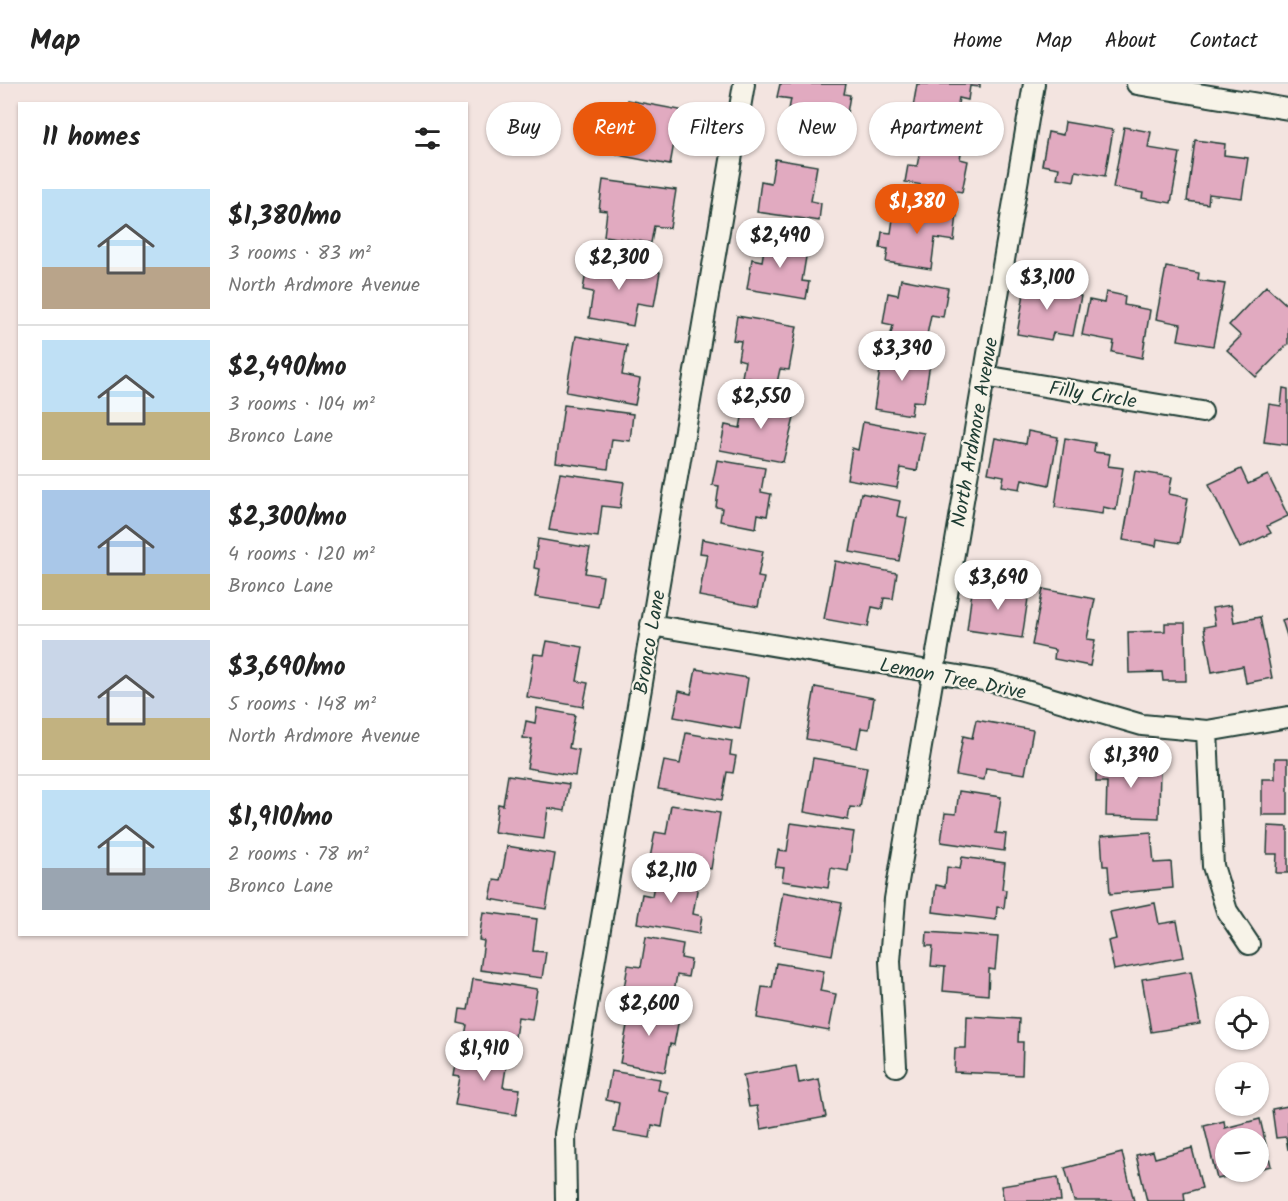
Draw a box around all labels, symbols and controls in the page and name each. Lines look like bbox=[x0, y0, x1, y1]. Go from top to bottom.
text: Map bbox=[30, 19, 81, 64]
text: Home bbox=[953, 25, 1002, 58]
text: Map bbox=[1035, 25, 1072, 58]
text: About bbox=[1105, 25, 1156, 58]
text: Contact bbox=[1189, 25, 1258, 58]
chip: Buy bbox=[486, 102, 561, 156]
chip: Rent bbox=[573, 102, 656, 156]
chip: Filters bbox=[668, 102, 765, 156]
chip: New bbox=[777, 102, 857, 156]
chip: Apartment bbox=[869, 102, 1004, 156]
text: 11 homes bbox=[42, 117, 140, 159]
icon: filters bbox=[411, 122, 444, 155]
pin: $1,380 bbox=[868, 184, 966, 235]
text: $1,380 bbox=[889, 187, 945, 219]
text: $1,380/mo bbox=[228, 196, 341, 238]
icon: home bbox=[90, 213, 162, 285]
pin: $2,490 bbox=[731, 218, 829, 269]
text: $2,490 bbox=[750, 221, 810, 253]
text: 3 rooms · 83 m² bbox=[228, 238, 371, 270]
pin: $2,300 bbox=[570, 240, 668, 291]
text: $2,300 bbox=[589, 243, 649, 275]
pin: $3,100 bbox=[998, 260, 1096, 311]
text: $3,100 bbox=[1020, 263, 1074, 295]
text: North Ardmore Avenue bbox=[228, 270, 420, 302]
pin: $3,390 bbox=[853, 331, 951, 382]
text: $3,390 bbox=[872, 334, 932, 366]
street label: North Ardmore Avenue bbox=[944, 335, 1008, 530]
text: $2,490/mo bbox=[228, 347, 347, 389]
icon: home bbox=[90, 364, 162, 436]
street label: Filly Circle bbox=[1046, 373, 1139, 419]
pin: $2,550 bbox=[712, 379, 810, 430]
text: $2,550 bbox=[731, 382, 791, 414]
text: 3 rooms · 104 m² bbox=[228, 389, 375, 421]
text: Bronco Lane bbox=[228, 421, 333, 453]
text: $2,300/mo bbox=[228, 497, 347, 539]
icon: home bbox=[90, 514, 162, 586]
text: 4 rooms · 120 m² bbox=[228, 539, 375, 571]
pin: $3,690 bbox=[949, 560, 1047, 611]
text: $3,690 bbox=[968, 563, 1028, 595]
text: Bronco Lane bbox=[228, 571, 333, 603]
street label: Bronco Lane bbox=[626, 588, 676, 697]
text: $3,690/mo bbox=[228, 647, 346, 689]
street label: Lemon Tree Drive bbox=[877, 650, 1029, 710]
icon: home bbox=[90, 664, 162, 736]
text: 5 rooms · 148 m² bbox=[228, 689, 376, 721]
text: North Ardmore Avenue bbox=[228, 721, 420, 753]
pin: $1,390 bbox=[1082, 738, 1180, 789]
text: $1,390 bbox=[1104, 741, 1158, 773]
text: $1,910/mo bbox=[228, 797, 333, 839]
icon: home bbox=[90, 814, 162, 886]
text: 2 rooms · 78 m² bbox=[228, 839, 369, 871]
pin: $2,110 bbox=[622, 853, 720, 904]
text: $2,110 bbox=[645, 856, 697, 888]
text: Bronco Lane bbox=[228, 871, 333, 903]
pin: $2,600 bbox=[600, 986, 698, 1037]
text: $2,600 bbox=[619, 989, 679, 1021]
map controls bbox=[1215, 996, 1269, 1182]
button: locate bbox=[1215, 996, 1269, 1050]
pin: $1,910 bbox=[435, 1031, 533, 1082]
text: $1,910 bbox=[459, 1034, 509, 1066]
button: + bbox=[1215, 1062, 1269, 1116]
button: − bbox=[1215, 1128, 1269, 1182]

